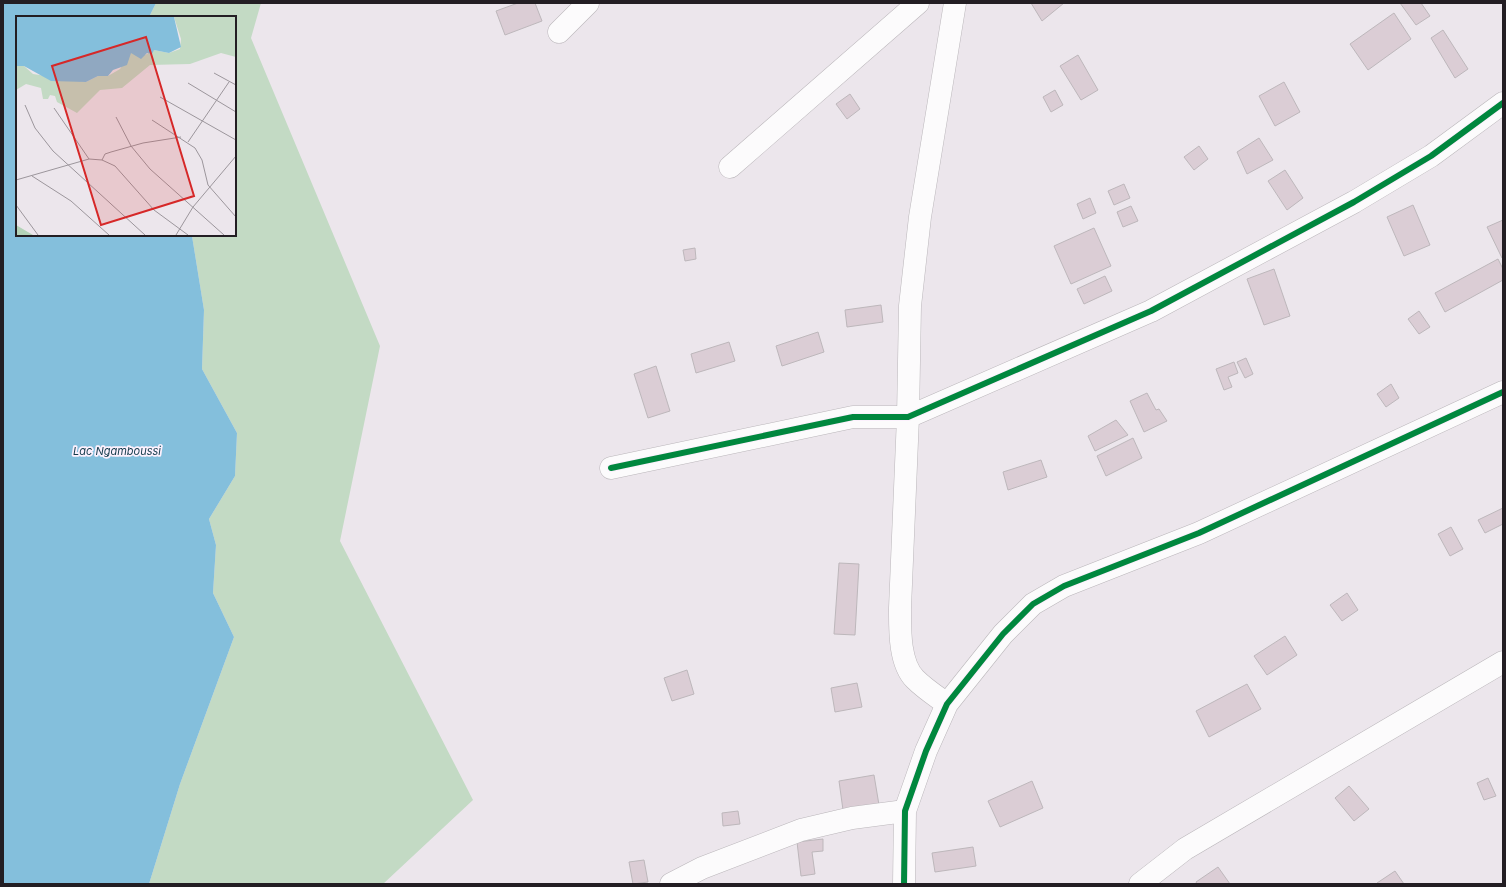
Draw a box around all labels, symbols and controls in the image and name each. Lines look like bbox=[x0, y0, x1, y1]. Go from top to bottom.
inset map bbox=[16, 16, 236, 236]
water label: Lac Ngamboussi bbox=[73, 444, 161, 458]

